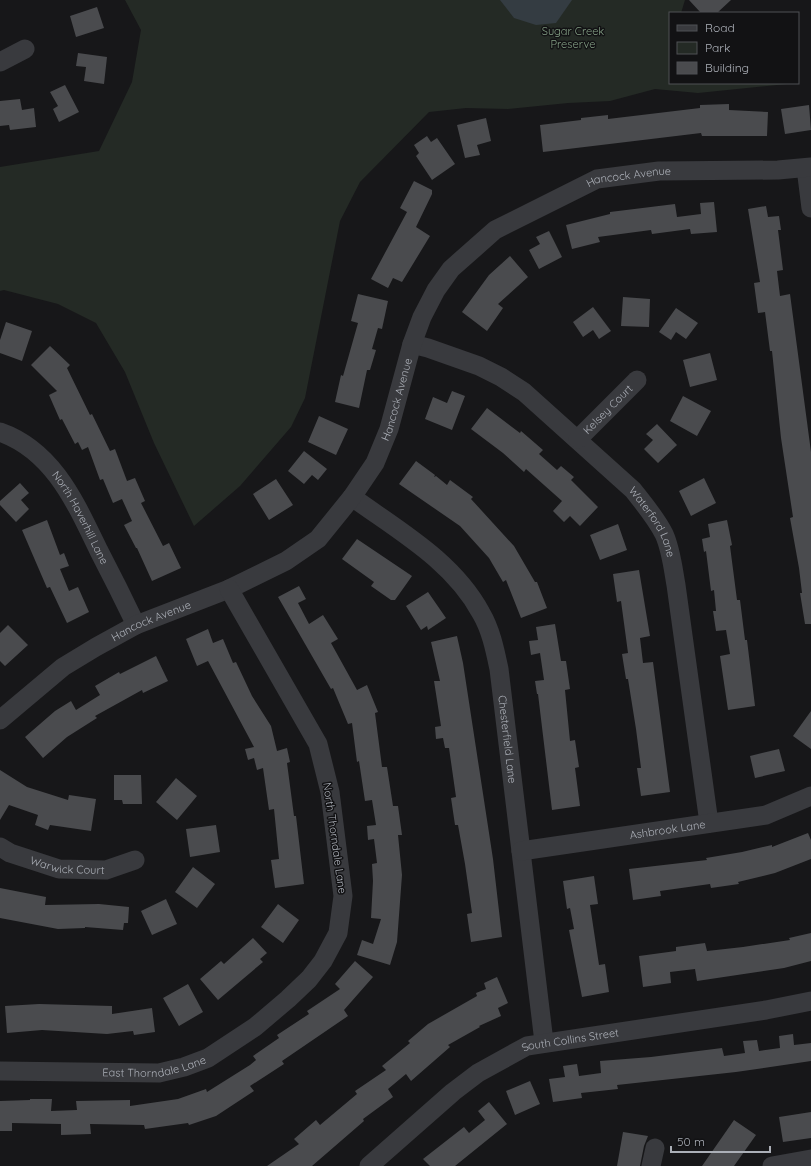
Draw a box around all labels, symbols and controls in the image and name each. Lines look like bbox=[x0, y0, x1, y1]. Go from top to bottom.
legend bbox=[669, 12, 799, 84]
text: Road bbox=[705, 20, 735, 35]
park label: Sugar Creek Preserve bbox=[542, 24, 604, 51]
text: Park bbox=[705, 40, 730, 55]
text: Building bbox=[705, 60, 749, 75]
street label: Hancock Avenue bbox=[584, 164, 671, 190]
street label: Hancock Avenue bbox=[378, 356, 415, 443]
street label: Kelsey Court bbox=[580, 381, 636, 437]
street label: North Haverhill Lane bbox=[49, 468, 112, 567]
street label: Waterford Lane bbox=[626, 484, 678, 558]
street label: Hancock Avenue bbox=[109, 597, 193, 644]
street label: Chesterfield Lane bbox=[495, 694, 520, 784]
street label: North Thorndale Lane bbox=[320, 782, 350, 894]
street label: Ashbrook Lane bbox=[629, 817, 706, 842]
street label: Warwick Court bbox=[28, 853, 105, 877]
street label: South Collins Street bbox=[519, 1025, 620, 1055]
street label: East Thorndale Lane bbox=[102, 1052, 208, 1080]
scale bar bbox=[671, 1128, 770, 1154]
text: 50 m bbox=[677, 1134, 705, 1149]

